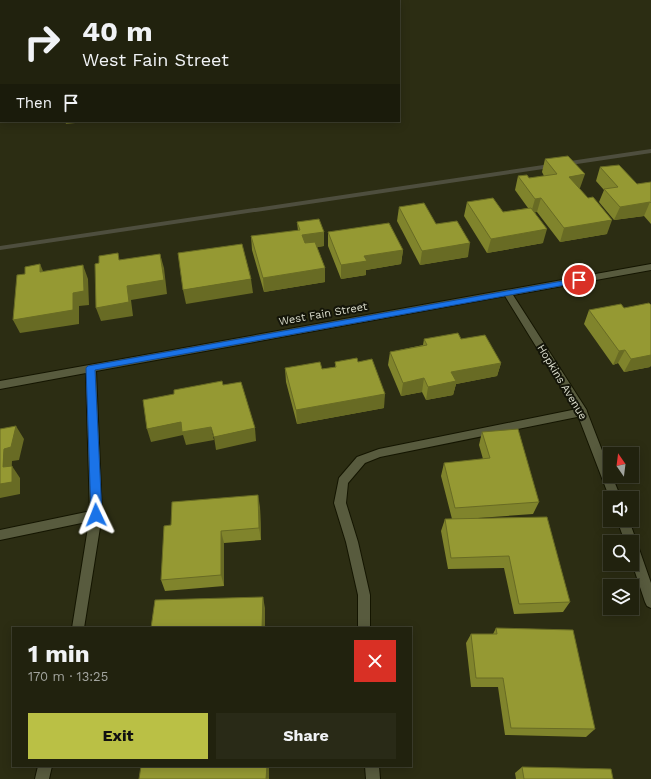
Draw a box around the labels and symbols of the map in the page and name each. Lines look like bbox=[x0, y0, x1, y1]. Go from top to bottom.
pin bbox=[562, 263, 596, 297]
street label: West Fain Street bbox=[278, 300, 369, 328]
street label: Hopkins Avenue bbox=[534, 342, 590, 422]
north arrow bbox=[603, 447, 639, 483]
position arrow bbox=[75, 494, 117, 536]

